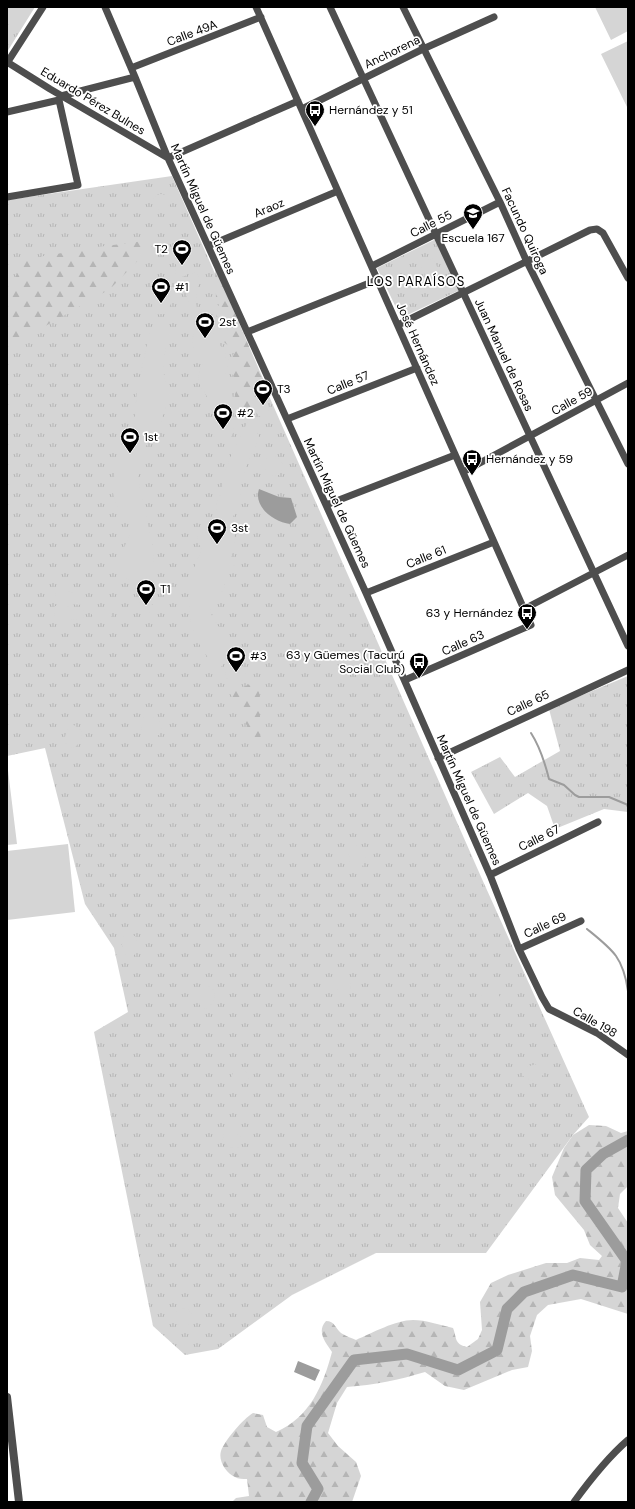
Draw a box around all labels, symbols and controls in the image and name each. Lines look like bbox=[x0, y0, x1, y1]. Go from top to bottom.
street label: Calle 49A bbox=[165, 16, 219, 50]
street label: Anchorena bbox=[361, 32, 423, 72]
street label: Eduardo Pérez Bulnes bbox=[38, 63, 148, 139]
bus stop icon: Hernández y 51 bbox=[304, 99, 326, 127]
place label: Hernández y 51 bbox=[329, 102, 413, 118]
street label: Martín Miguel de Güemes bbox=[167, 141, 239, 277]
street label: Facundo Quiroga bbox=[498, 185, 552, 277]
street label: Araoz bbox=[251, 194, 287, 222]
school or university icon: Escuela 167 bbox=[462, 202, 484, 230]
street label: Calle 55 bbox=[407, 207, 455, 241]
place label: Escuela 167 bbox=[441, 230, 505, 246]
sports icon: T2 bbox=[171, 238, 193, 266]
place label: T2 bbox=[155, 241, 168, 257]
district label: LOS PARAÍSOS bbox=[367, 272, 465, 290]
sports icon: #1 bbox=[150, 276, 172, 304]
place label: #1 bbox=[175, 279, 188, 295]
street label: Juan Manuel de Rosas bbox=[471, 296, 537, 414]
street label: José Hernández bbox=[393, 300, 443, 388]
sports icon: 2st bbox=[194, 311, 216, 339]
place label: 2st bbox=[219, 314, 237, 330]
street label: Calle 57 bbox=[325, 367, 371, 399]
sports icon: T3 bbox=[252, 378, 274, 406]
place label: T3 bbox=[277, 381, 291, 397]
street label: Calle 59 bbox=[548, 383, 596, 419]
sports icon: #2 bbox=[212, 402, 234, 430]
place label: #2 bbox=[237, 405, 254, 421]
sports icon: 1st bbox=[119, 426, 141, 454]
place label: 1st bbox=[144, 429, 159, 445]
street label: Martín Miguel de Güemes bbox=[300, 435, 374, 571]
bus stop icon: Hernández y 59 bbox=[461, 448, 483, 476]
place label: Hernández y 59 bbox=[486, 451, 573, 467]
sports icon: 3st bbox=[206, 517, 228, 545]
place label: 3st bbox=[231, 520, 249, 536]
street label: Calle 61 bbox=[404, 542, 448, 572]
sports icon: T1 bbox=[135, 578, 157, 606]
place label: T1 bbox=[160, 581, 170, 597]
bus stop icon: 63 y Hernández bbox=[516, 602, 538, 630]
place label: 63 y Hernández bbox=[426, 605, 513, 621]
street label: Calle 63 bbox=[439, 627, 487, 659]
sports icon: #3 bbox=[225, 645, 247, 673]
place label: 63 y Güemes (Tacurú Social Club) bbox=[286, 647, 405, 677]
place label: #3 bbox=[250, 648, 267, 664]
bus stop icon: 63 y Güemes (Tacurú Social Club) bbox=[408, 651, 430, 679]
street label: Calle 65 bbox=[504, 686, 552, 720]
street label: Martín Miguel de Güemes bbox=[433, 732, 505, 868]
street label: Calle 67 bbox=[516, 821, 562, 855]
street label: Calle 69 bbox=[521, 908, 569, 942]
street label: Calle 198 bbox=[570, 1003, 620, 1041]

